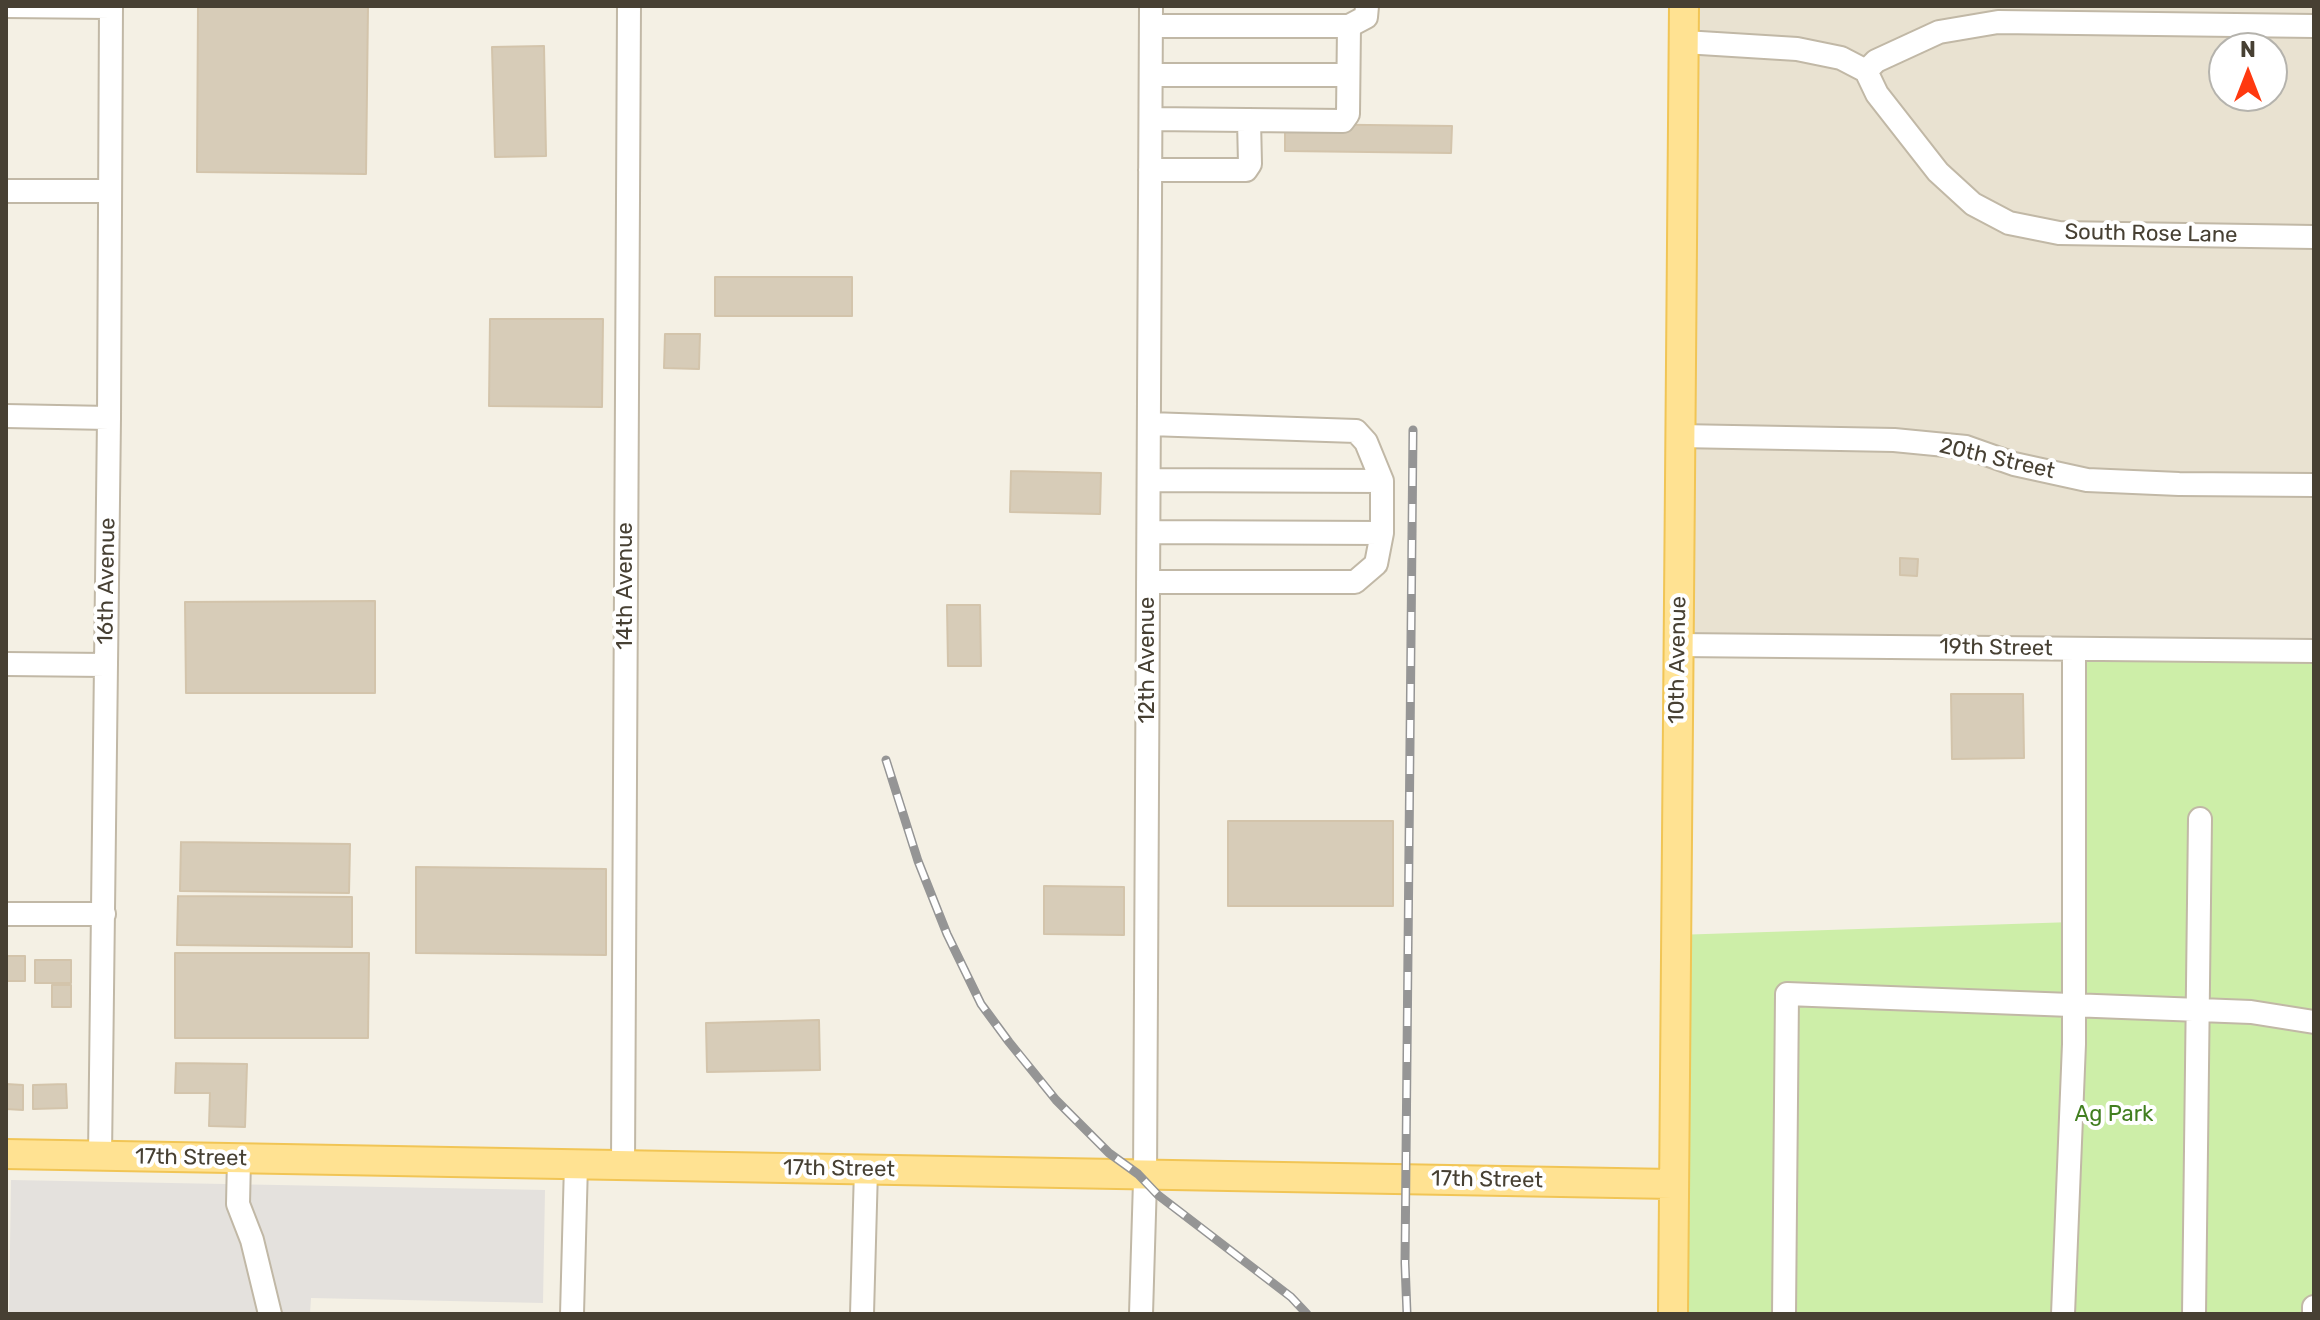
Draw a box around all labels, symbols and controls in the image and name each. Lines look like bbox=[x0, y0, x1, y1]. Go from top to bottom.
north arrow bbox=[2208, 32, 2288, 112]
text: N bbox=[2240, 36, 2256, 63]
street label: South Rose Lane bbox=[2064, 219, 2238, 249]
street label: 20th Street bbox=[1937, 433, 2057, 485]
street label: 16th Avenue bbox=[93, 517, 121, 645]
street label: 14th Avenue bbox=[613, 522, 639, 650]
street label: 10th Avenue bbox=[1664, 596, 1692, 724]
street label: 12th Avenue bbox=[1135, 597, 1161, 723]
street label: 19th Street bbox=[1939, 634, 2053, 662]
park label: Ag Park bbox=[2075, 1102, 2153, 1128]
street label: 17th Street bbox=[135, 1144, 247, 1172]
street label: 17th Street bbox=[783, 1155, 895, 1183]
street label: 17th Street bbox=[1431, 1166, 1543, 1194]

